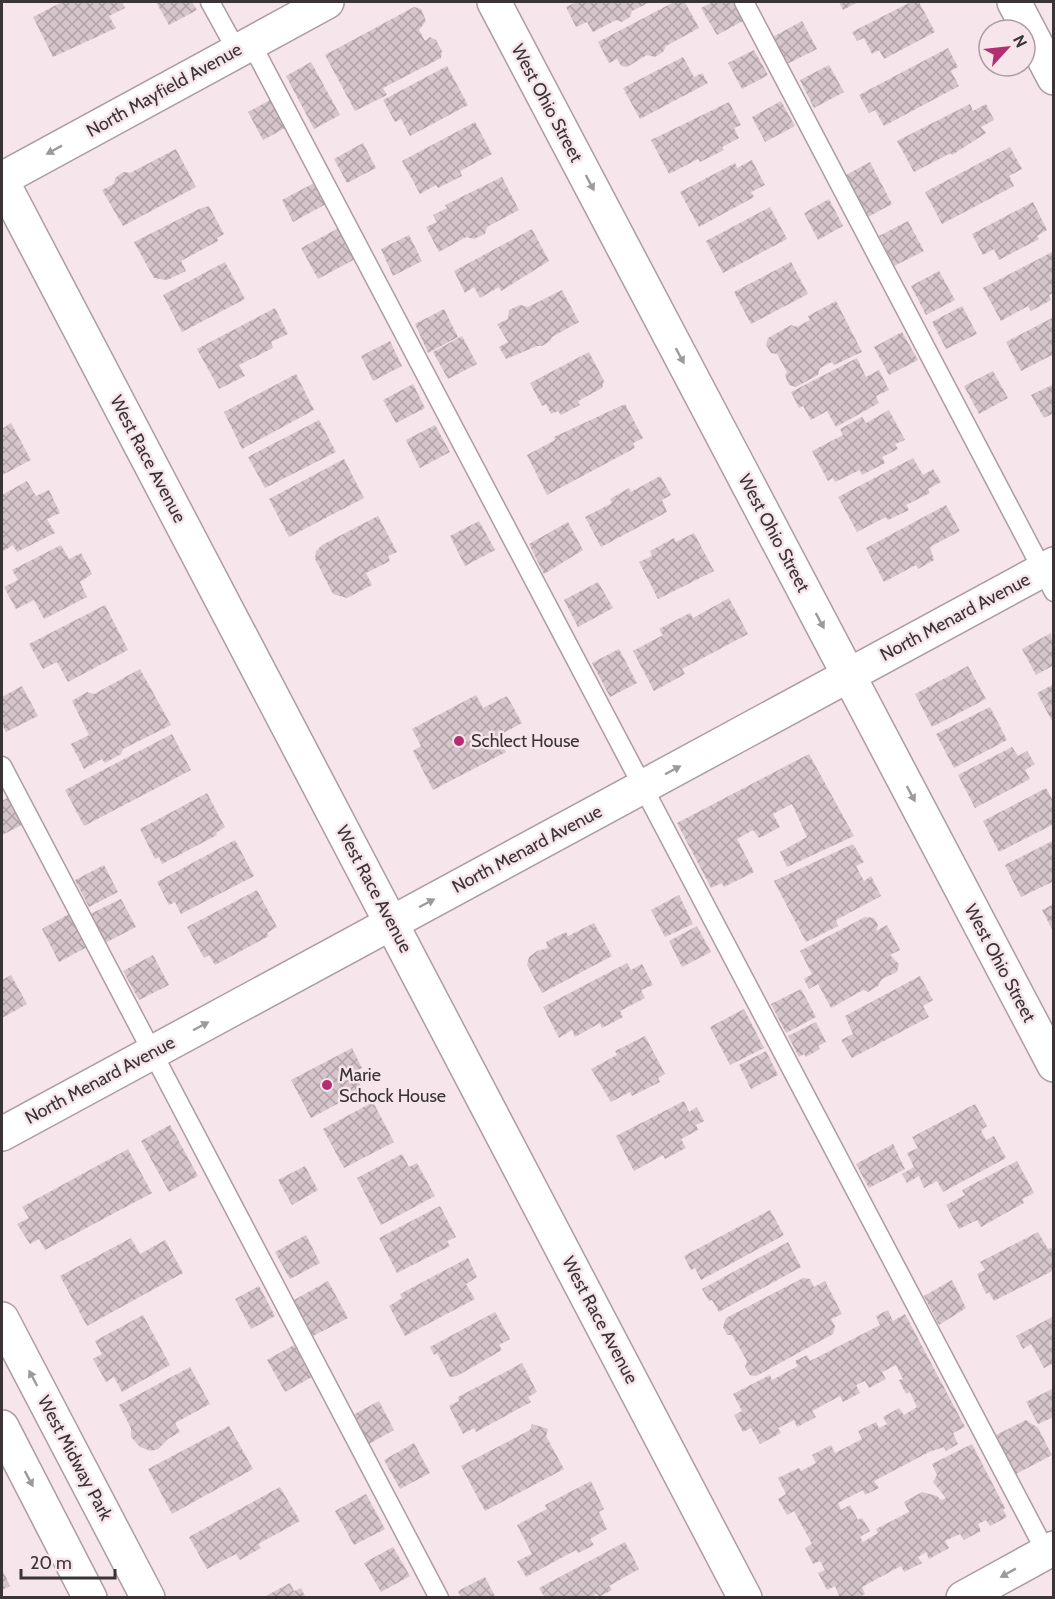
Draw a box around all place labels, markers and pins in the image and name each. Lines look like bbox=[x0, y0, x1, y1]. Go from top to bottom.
place label: Schlect House bbox=[471, 730, 580, 752]
marker: Schlect House bbox=[452, 734, 466, 748]
place label: Marie Schock House bbox=[339, 1064, 446, 1107]
marker: Marie Schock House bbox=[320, 1078, 334, 1092]

